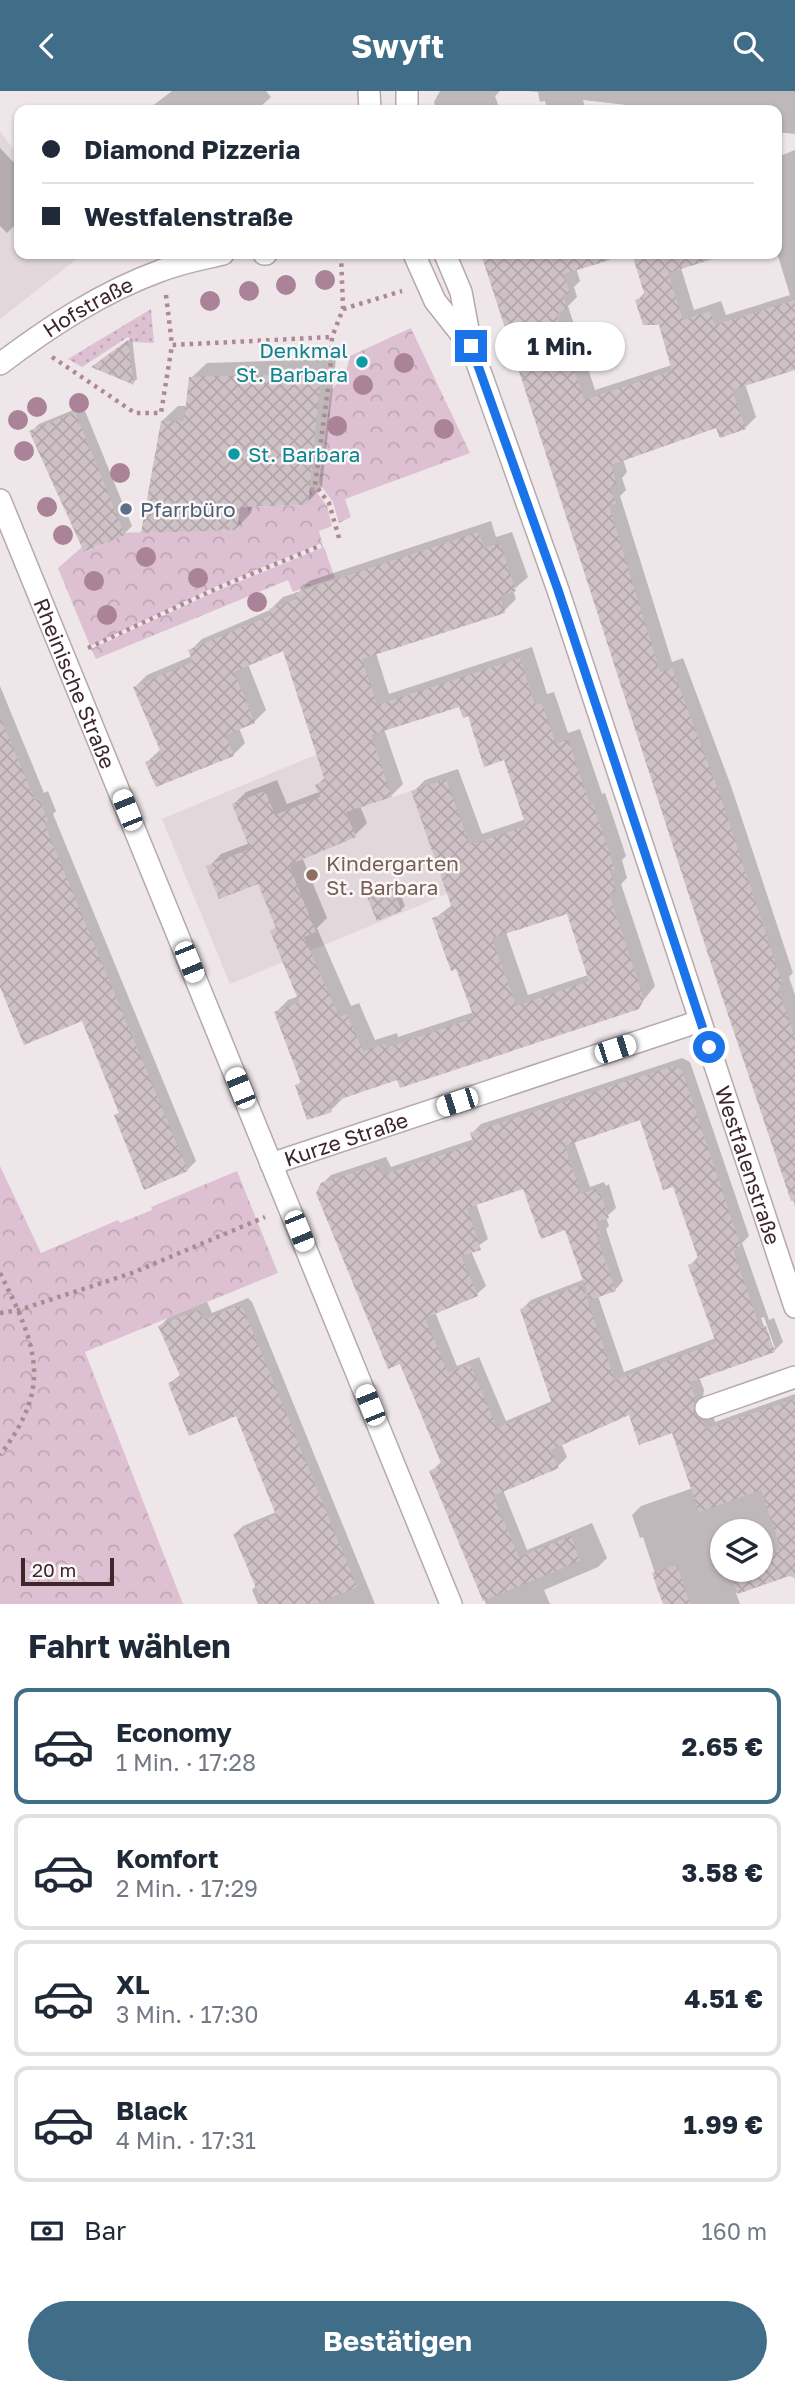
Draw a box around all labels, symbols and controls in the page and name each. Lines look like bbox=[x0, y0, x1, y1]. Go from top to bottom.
icon: back bbox=[28, 27, 66, 65]
text: Swyft bbox=[351, 27, 444, 65]
icon: search bbox=[729, 27, 767, 65]
text: Diamond Pizzeria bbox=[84, 134, 300, 165]
text: Westfalenstraße bbox=[84, 201, 293, 232]
street label: Hofstraße bbox=[38, 271, 137, 343]
callout: 1 Min. bbox=[496, 321, 625, 371]
route end bbox=[455, 330, 487, 362]
text: 1 Min. bbox=[527, 332, 593, 360]
place label: Denkmal St. Barbara bbox=[236, 337, 348, 387]
marker: Denkmal St. Barbara bbox=[354, 354, 370, 370]
place label: St. Barbara bbox=[248, 441, 360, 467]
marker: St. Barbara bbox=[226, 446, 242, 462]
place label: Pfarrbüro bbox=[140, 496, 236, 522]
marker: Pfarrbüro bbox=[118, 501, 134, 517]
street label: Rheinische Straße bbox=[28, 594, 121, 773]
car bbox=[110, 787, 145, 833]
place label: Kindergarten St. Barbara bbox=[326, 850, 459, 900]
marker: Kindergarten St. Barbara bbox=[304, 867, 320, 883]
car bbox=[172, 939, 207, 985]
route start bbox=[693, 1031, 725, 1063]
car bbox=[592, 1033, 639, 1065]
car bbox=[223, 1065, 258, 1111]
street label: Westfalenstraße bbox=[710, 1083, 786, 1248]
car bbox=[434, 1086, 481, 1118]
street label: Kurze Straße bbox=[281, 1106, 411, 1172]
car bbox=[282, 1208, 317, 1254]
car bbox=[353, 1382, 388, 1428]
map controls bbox=[710, 1519, 773, 1582]
button: layers bbox=[710, 1519, 773, 1582]
scale bar bbox=[21, 1555, 114, 1587]
text: 20 m bbox=[32, 1558, 76, 1581]
text: Fahrt wählen bbox=[28, 1627, 231, 1665]
icon: car bbox=[32, 1715, 95, 1778]
text: Economy bbox=[116, 1717, 232, 1748]
text: 2.65 € bbox=[682, 1731, 763, 1762]
text: 1 Min. · 17:28 bbox=[116, 1748, 256, 1776]
icon: car bbox=[32, 1841, 95, 1904]
text: Komfort bbox=[116, 1843, 219, 1874]
text: 3.58 € bbox=[681, 1857, 763, 1888]
text: 2 Min. · 17:29 bbox=[116, 1874, 258, 1902]
icon: car bbox=[32, 1967, 95, 2030]
text: XL bbox=[116, 1969, 150, 2000]
text: 4.51 € bbox=[684, 1983, 763, 2014]
text: 3 Min. · 17:30 bbox=[116, 2000, 259, 2028]
icon: car bbox=[32, 2093, 95, 2156]
text: Black bbox=[116, 2095, 188, 2126]
text: 1.99 € bbox=[683, 2109, 763, 2140]
text: 4 Min. · 17:31 bbox=[116, 2126, 256, 2154]
icon: cash bbox=[28, 2212, 66, 2250]
text: Bar bbox=[84, 2215, 126, 2246]
text: 160 m bbox=[702, 2217, 767, 2245]
button: Bestätigen bbox=[28, 2301, 767, 2381]

